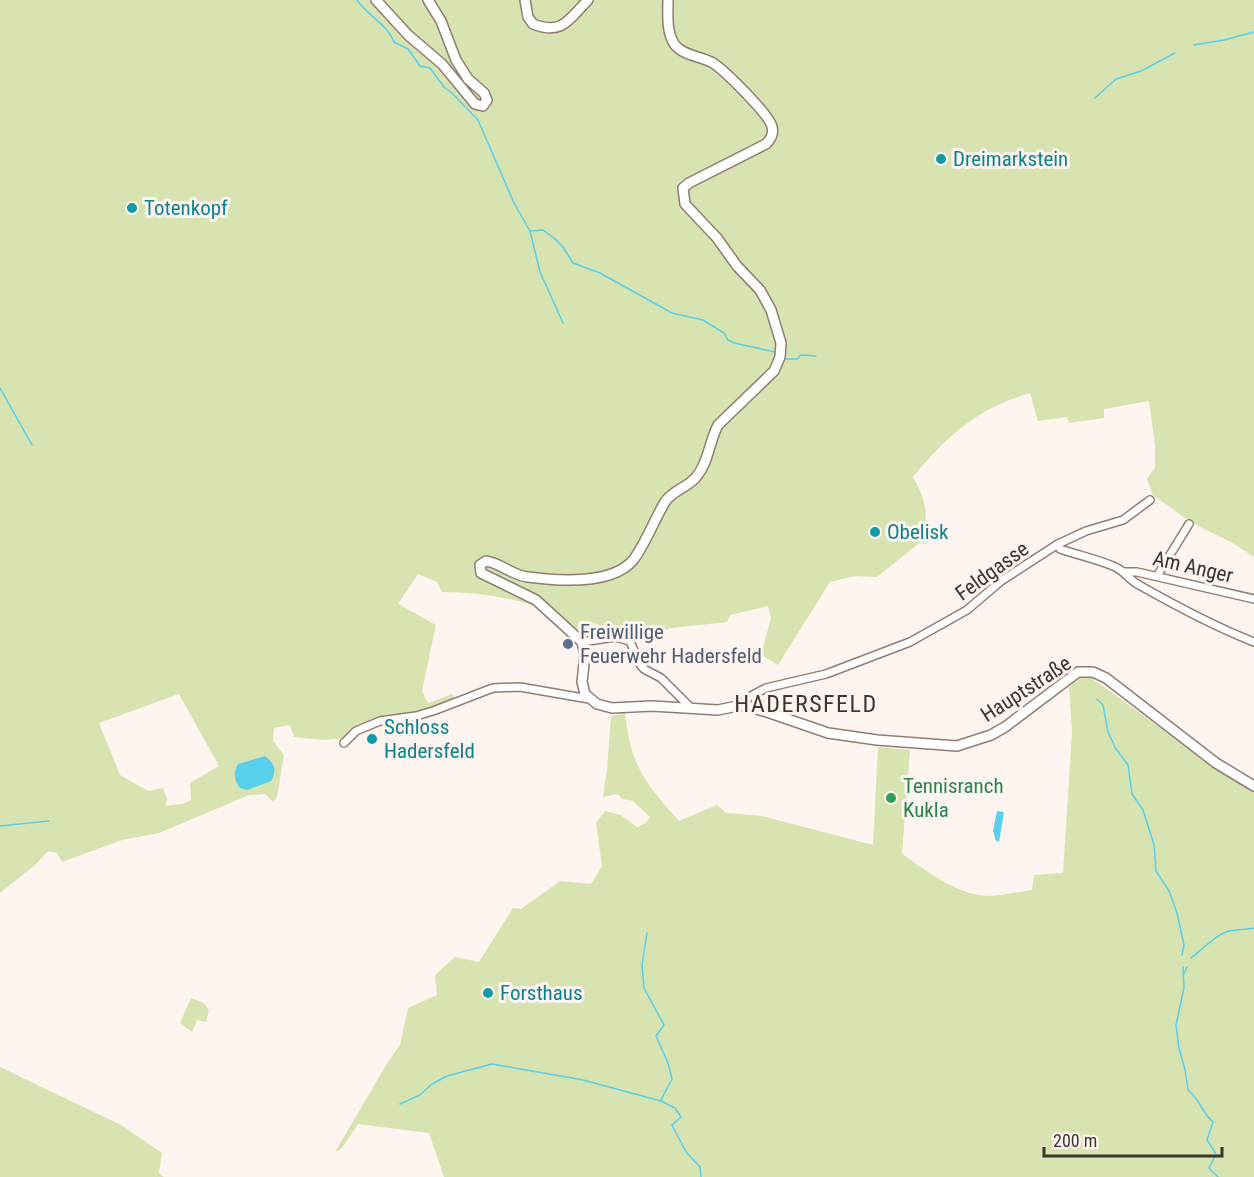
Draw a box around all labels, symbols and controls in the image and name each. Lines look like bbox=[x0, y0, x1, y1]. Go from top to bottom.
place label: Dreimarkstein bbox=[953, 147, 1068, 171]
marker: Dreimarkstein bbox=[934, 152, 948, 166]
place label: Totenkopf bbox=[144, 196, 228, 220]
marker: Totenkopf bbox=[125, 201, 139, 215]
place label: Obelisk bbox=[887, 520, 949, 544]
marker: Obelisk bbox=[868, 525, 882, 539]
street label: Feldgasse bbox=[951, 536, 1033, 606]
street label: Am Anger bbox=[1151, 546, 1235, 588]
place label: Freiwillige Feuerwehr Hadersfeld bbox=[580, 620, 762, 668]
marker: Freiwillige Feuerwehr Hadersfeld bbox=[561, 637, 575, 651]
street label: Hauptstraße bbox=[977, 651, 1076, 727]
district label: HADERSFELD bbox=[734, 690, 878, 718]
place label: Schloss Hadersfeld bbox=[384, 715, 475, 763]
marker: Schloss Hadersfeld bbox=[365, 732, 379, 746]
place label: Tennisranch Kukla bbox=[903, 774, 1004, 822]
marker: Tennisranch Kukla bbox=[884, 791, 898, 805]
place label: Forsthaus bbox=[500, 981, 583, 1005]
marker: Forsthaus bbox=[481, 986, 495, 1000]
scale bar bbox=[1044, 1120, 1222, 1158]
text: 200 m bbox=[1053, 1130, 1097, 1151]

